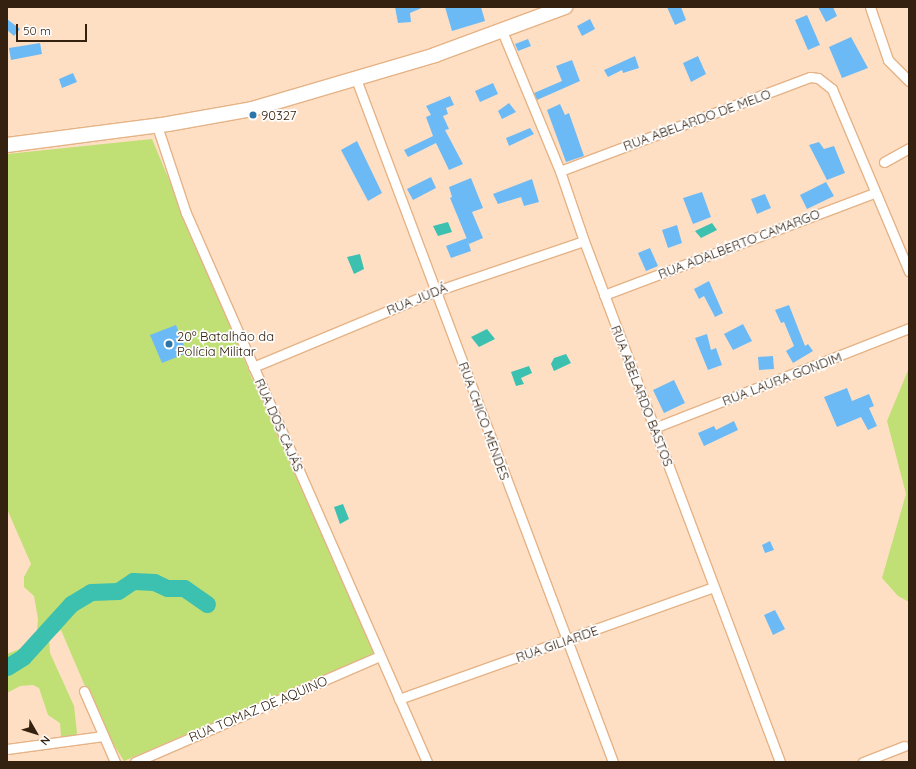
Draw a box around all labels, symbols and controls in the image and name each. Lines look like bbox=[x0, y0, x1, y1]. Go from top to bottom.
scale bar bbox=[18, 16, 89, 42]
text: 50 m bbox=[23, 23, 51, 38]
street label: RUA ABELARDO DE MELO bbox=[621, 86, 773, 154]
place label: 90327 bbox=[261, 107, 296, 123]
marker: 90327 bbox=[248, 110, 258, 120]
street label: RUA ADALBERTO CAMARGO bbox=[656, 206, 822, 282]
street label: RUA JUDÁ bbox=[384, 280, 450, 318]
street label: RUA ABELARDO BASTOS bbox=[608, 323, 676, 469]
place label: 20º Batalhão da Polícia Militar bbox=[177, 329, 274, 360]
marker: 20º Batalhão da Polícia Militar bbox=[164, 339, 174, 349]
street label: RUA LAURA GONDIM bbox=[720, 349, 844, 409]
street label: RUA CHICO MENDES bbox=[455, 360, 513, 482]
street label: RUA DOS CAJÁS bbox=[252, 376, 306, 474]
street label: RUA GILIARDE bbox=[514, 623, 600, 665]
street label: RUA TOMAZ DE AQUINO bbox=[186, 673, 330, 745]
north arrow bbox=[16, 713, 56, 753]
text: N bbox=[37, 733, 53, 748]

